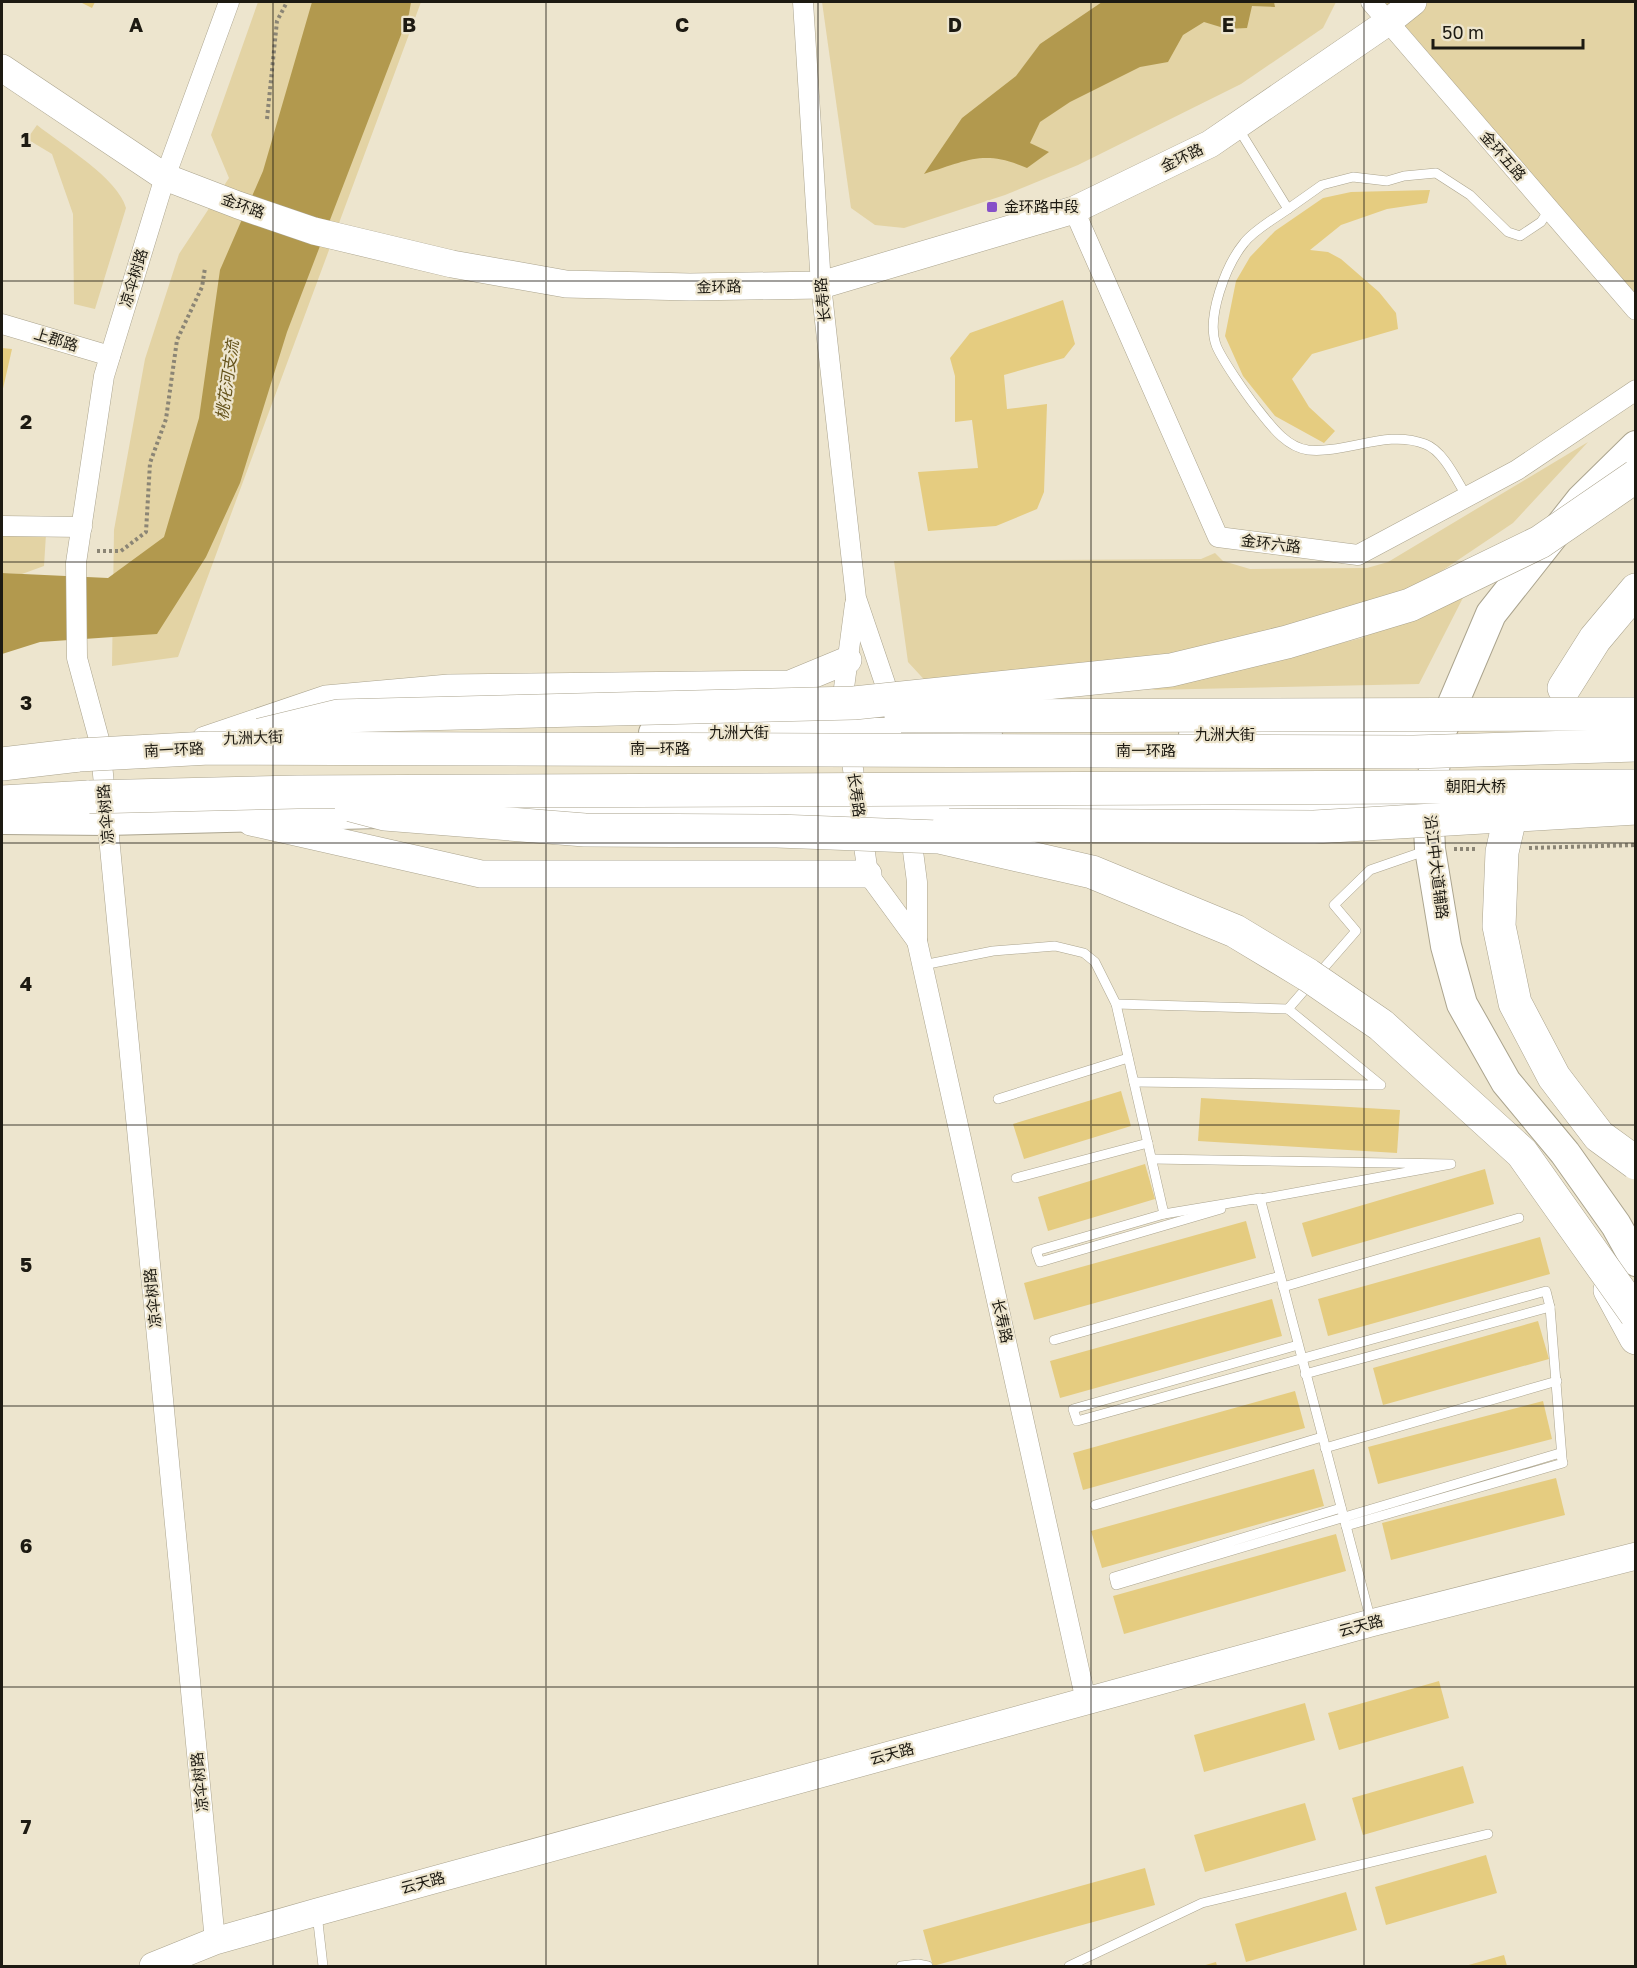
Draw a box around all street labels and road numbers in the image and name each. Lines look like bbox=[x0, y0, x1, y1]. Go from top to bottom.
street label: 金环五路 bbox=[1477, 127, 1530, 184]
street label: 金环路 bbox=[1157, 139, 1206, 175]
street label: 金环路 bbox=[219, 189, 268, 221]
street label: 凉伞树路 bbox=[116, 246, 150, 309]
street label: 金环路 bbox=[696, 277, 742, 295]
street label: 长寿路 bbox=[811, 277, 833, 323]
street label: 上郡路 bbox=[32, 324, 80, 354]
street label: 金环六路 bbox=[1240, 530, 1302, 556]
street label: 九洲大街 bbox=[709, 723, 769, 741]
street label: 九洲大街 bbox=[1195, 725, 1255, 743]
street label: 九洲大街 bbox=[223, 727, 283, 747]
street label: 南一环路 bbox=[144, 738, 204, 760]
street label: 南一环路 bbox=[630, 739, 690, 757]
street label: 南一环路 bbox=[1116, 741, 1176, 759]
street label: 长寿路 bbox=[845, 771, 869, 818]
street label: 朝阳大桥 bbox=[1446, 777, 1506, 795]
street label: 凉伞树路 bbox=[93, 783, 117, 845]
street label: 沿江中大道辅路 bbox=[1422, 814, 1452, 920]
street label: 凉伞树路 bbox=[140, 1267, 164, 1329]
street label: 长寿路 bbox=[989, 1297, 1017, 1345]
street label: 云天路 bbox=[1337, 1611, 1385, 1640]
street label: 云天路 bbox=[868, 1739, 916, 1768]
street label: 凉伞树路 bbox=[187, 1751, 211, 1813]
street label: 云天路 bbox=[399, 1868, 447, 1897]

